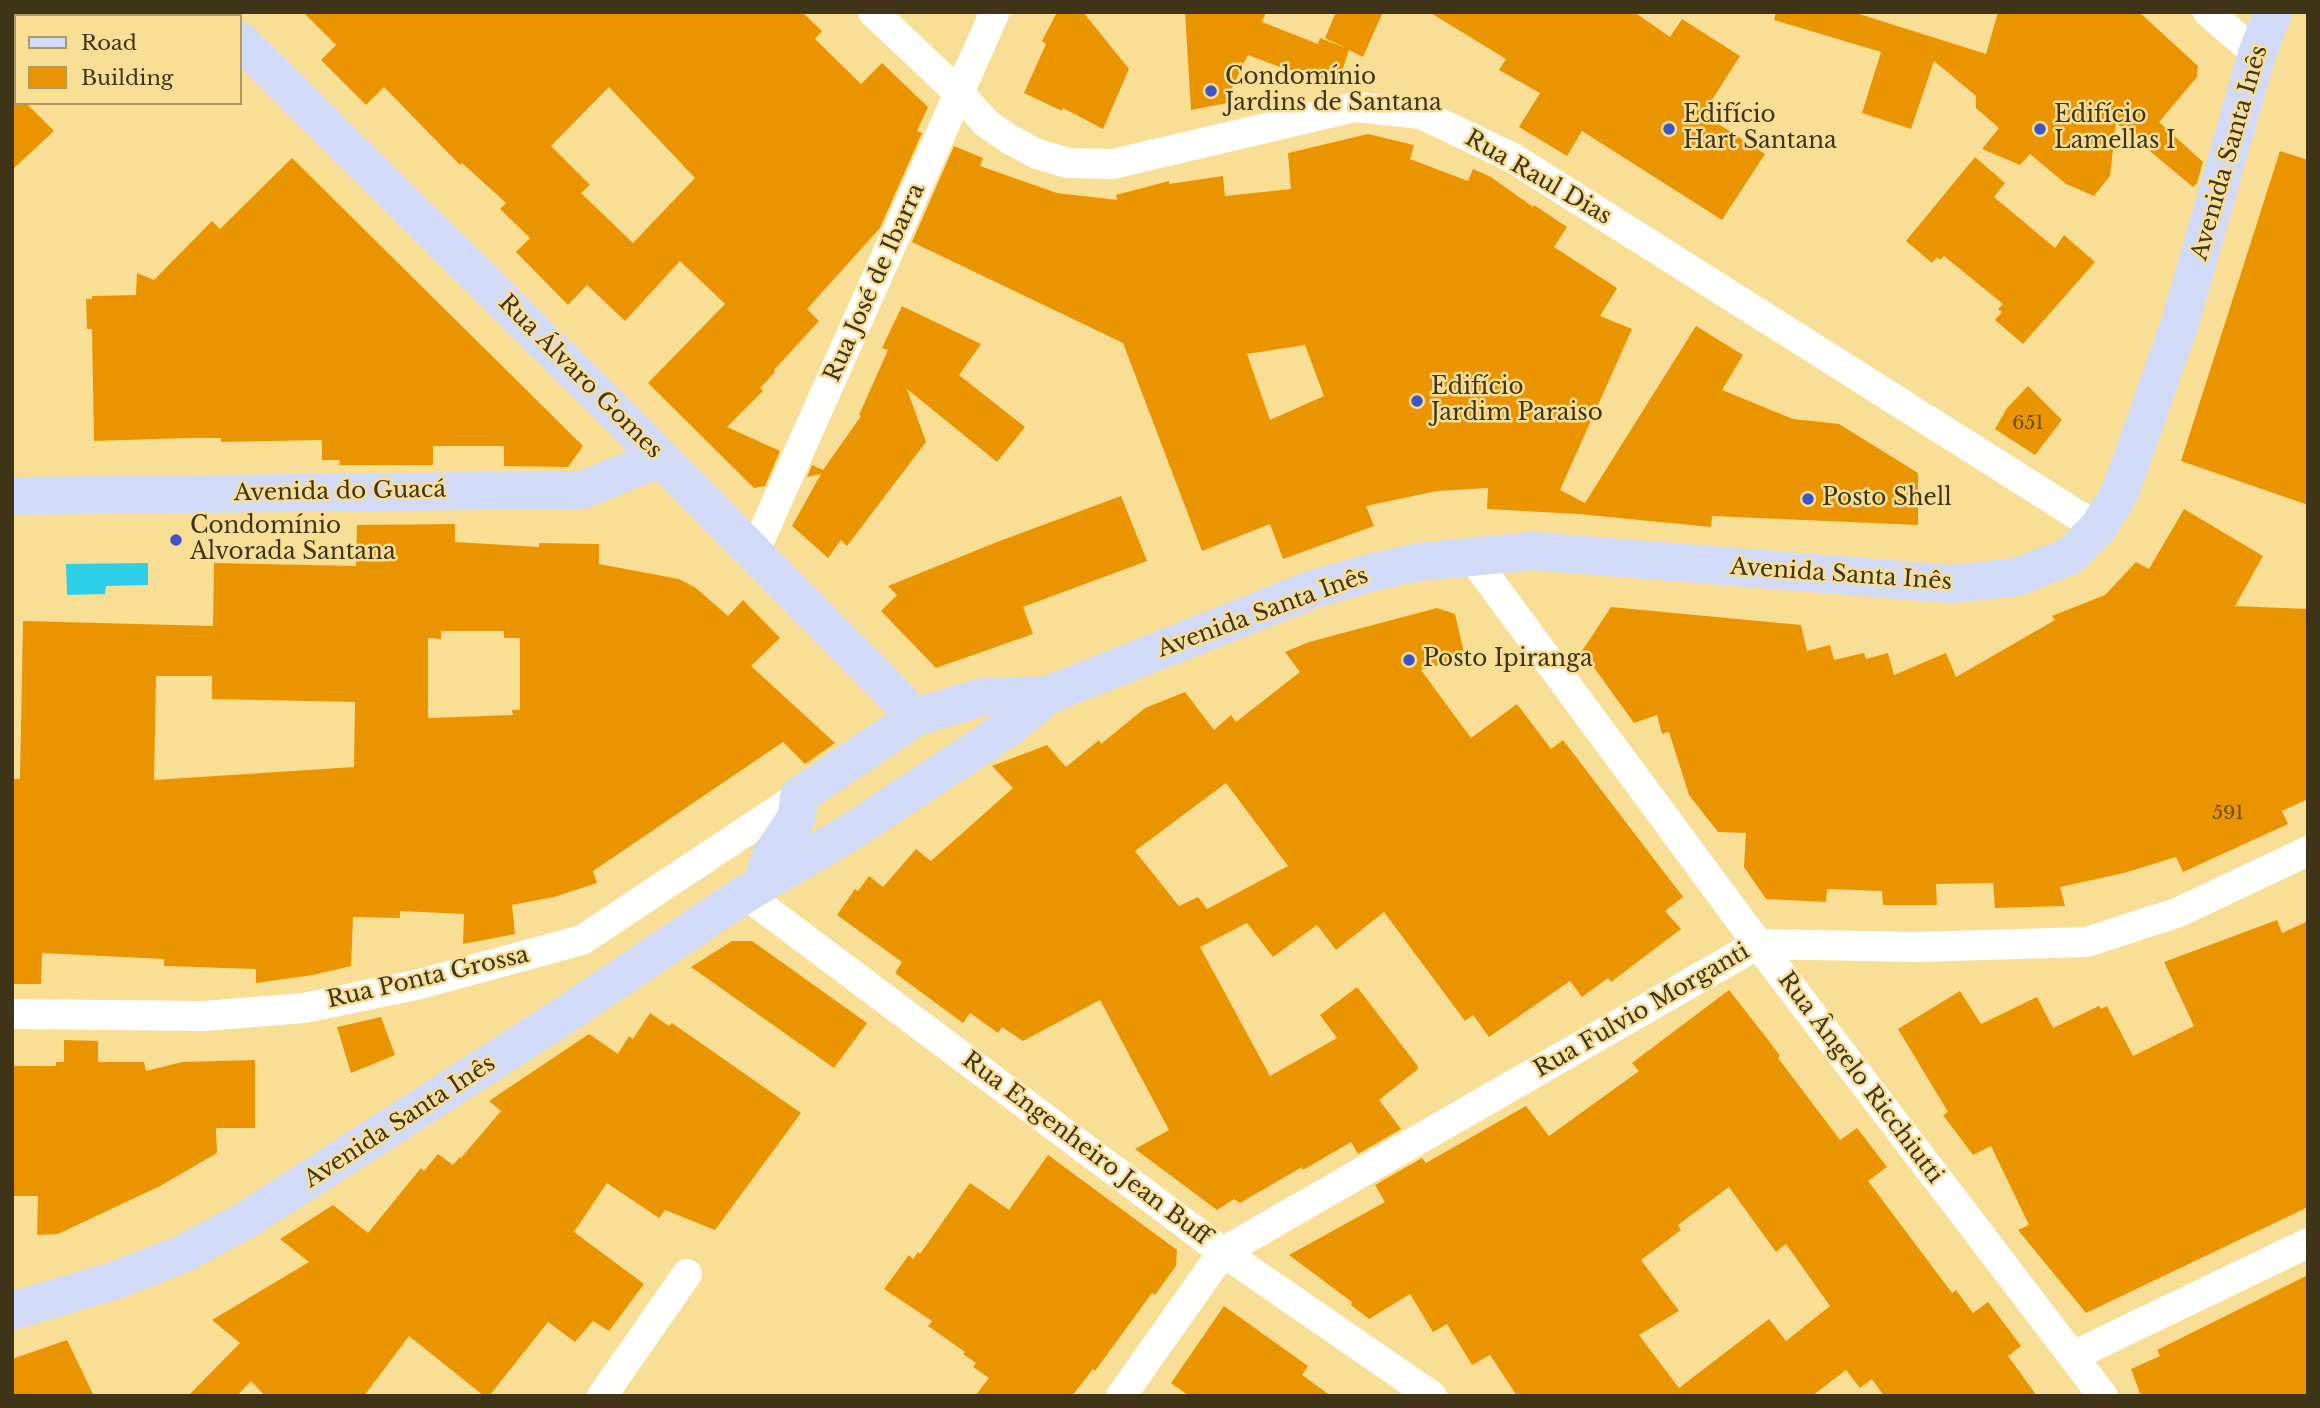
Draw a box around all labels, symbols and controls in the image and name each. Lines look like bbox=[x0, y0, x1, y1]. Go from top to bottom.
legend bbox=[14, 14, 242, 105]
text: Road bbox=[81, 30, 137, 56]
street label: Avenida Santa Inês bbox=[2186, 42, 2274, 264]
place label: Condomínio Jardins de Santana bbox=[1225, 64, 1442, 118]
text: Building bbox=[81, 65, 173, 91]
marker: Condomínio Jardins de Santana bbox=[1203, 83, 1219, 99]
place label: Edifício Hart Santana bbox=[1683, 102, 1837, 156]
place label: Edifício Lamellas I bbox=[2054, 102, 2176, 156]
marker: Edifício Hart Santana bbox=[1661, 121, 1677, 137]
marker: Edifício Lamellas I bbox=[2032, 121, 2048, 137]
street label: Rua Raul Dias bbox=[1460, 125, 1616, 231]
street label: Rua José de Ibarra bbox=[819, 180, 931, 386]
street label: Rua Álvaro Gomes bbox=[492, 289, 668, 465]
place label: Edifício Jardim Paraiso bbox=[1431, 374, 1603, 428]
marker: Edifício Jardim Paraiso bbox=[1409, 393, 1425, 409]
house number: 651 bbox=[2012, 413, 2044, 435]
street label: Avenida do Guacá bbox=[234, 476, 446, 508]
place label: Posto Shell bbox=[1822, 485, 1952, 513]
marker: Posto Shell bbox=[1800, 491, 1816, 507]
place label: Condomínio Alvorada Santana bbox=[190, 513, 396, 567]
marker: Condomínio Alvorada Santana bbox=[168, 532, 184, 548]
street label: Avenida Santa Inês bbox=[1729, 553, 1953, 597]
street label: Avenida Santa Inês bbox=[1154, 562, 1372, 664]
place label: Posto Ipiranga bbox=[1423, 646, 1593, 674]
marker: Posto Ipiranga bbox=[1401, 652, 1417, 668]
house number: 591 bbox=[2212, 803, 2244, 825]
street label: Rua Fulvio Morganti bbox=[1529, 938, 1755, 1084]
street label: Rua Ponta Grossa bbox=[324, 941, 532, 1015]
street label: Rua Ângelo Ricchiutti bbox=[1772, 967, 1948, 1189]
street label: Rua Engenheiro Jean Buff bbox=[956, 1047, 1216, 1251]
street label: Avenida Santa Inês bbox=[299, 1050, 501, 1194]

